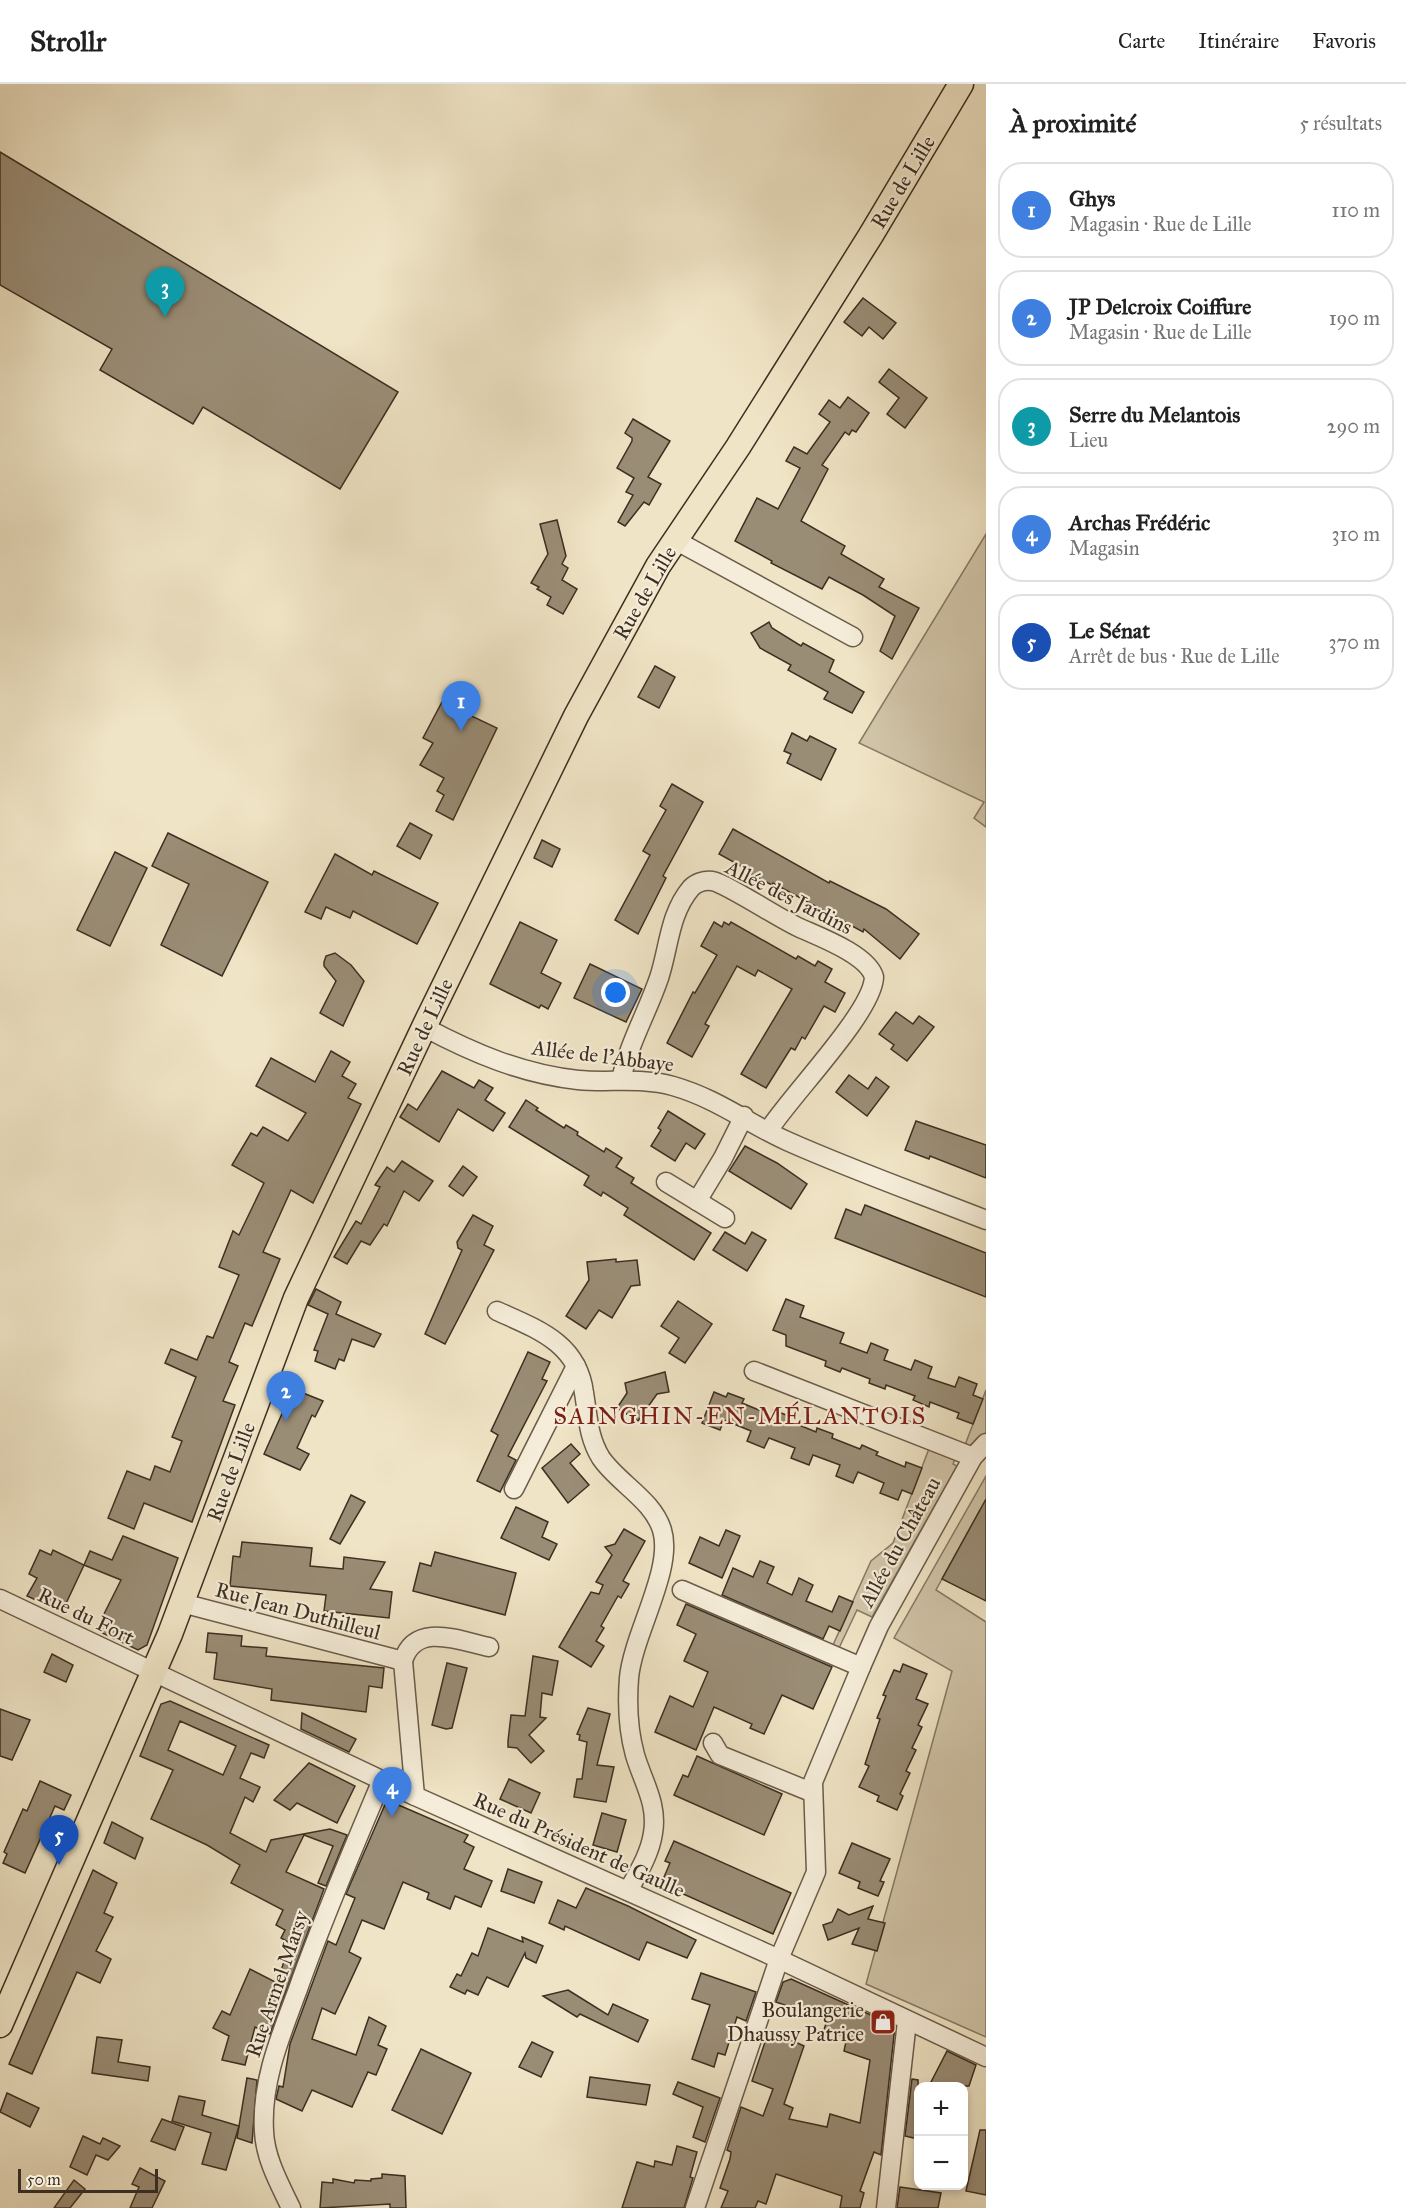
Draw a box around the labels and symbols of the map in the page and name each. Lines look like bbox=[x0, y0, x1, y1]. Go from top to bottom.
street label: Rue de Lille bbox=[865, 130, 941, 233]
pin: 3 bbox=[146, 268, 184, 317]
street label: Rue de Lille bbox=[608, 541, 682, 645]
pin: 1 bbox=[442, 682, 480, 731]
street label: Allée des Jardins bbox=[720, 853, 857, 940]
street label: Rue de Lille bbox=[391, 974, 459, 1080]
your location bbox=[601, 978, 630, 1007]
street label: Allée de l'Abbaye bbox=[530, 1034, 676, 1078]
pin: 2 bbox=[266, 1372, 306, 1421]
district label: SAINGHIN-EN-MÉLANTOIS bbox=[553, 1401, 927, 1431]
street label: Rue de Lille bbox=[201, 1418, 261, 1525]
street label: Allée du Château bbox=[853, 1472, 946, 1612]
street label: Rue Jean Duthilleul bbox=[212, 1576, 384, 1646]
street label: Rue du Fort bbox=[33, 1581, 139, 1651]
pin: 4 bbox=[372, 1768, 412, 1817]
street label: Rue du Président de Gaulle bbox=[469, 1787, 689, 1904]
pin: 5 bbox=[40, 1816, 78, 1865]
street label: Rue Armel Marsy bbox=[240, 1906, 315, 2061]
place label: Boulangerie Dhaussy Patrice bbox=[727, 1997, 864, 2047]
shop icon: Boulangerie Dhaussy Patrice bbox=[868, 2007, 898, 2037]
scale bar bbox=[18, 2166, 158, 2194]

